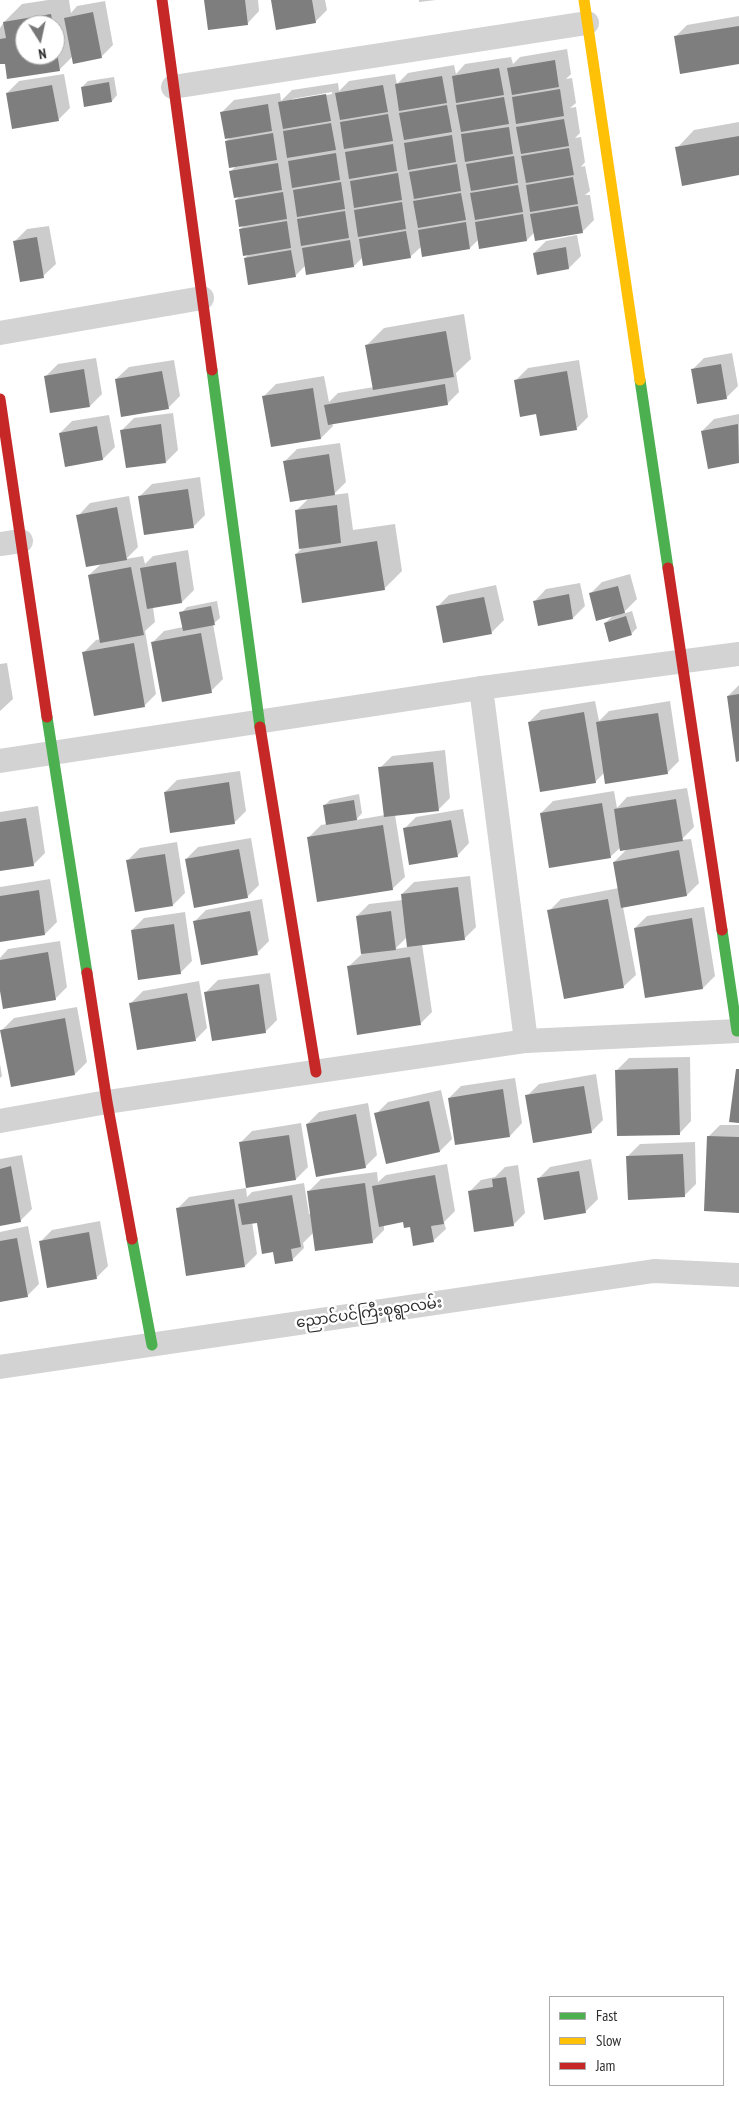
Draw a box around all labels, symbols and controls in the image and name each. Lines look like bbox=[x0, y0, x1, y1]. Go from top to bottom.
north arrow bbox=[15, 15, 65, 65]
text: N bbox=[37, 44, 48, 63]
street label: ညောင်ပင်ကြီးစုရွာလမ်း bbox=[295, 1294, 443, 1332]
legend bbox=[549, 1996, 724, 2086]
text: Fast bbox=[596, 2006, 617, 2025]
text: Slow bbox=[596, 2031, 621, 2050]
text: Jam bbox=[596, 2056, 615, 2075]

